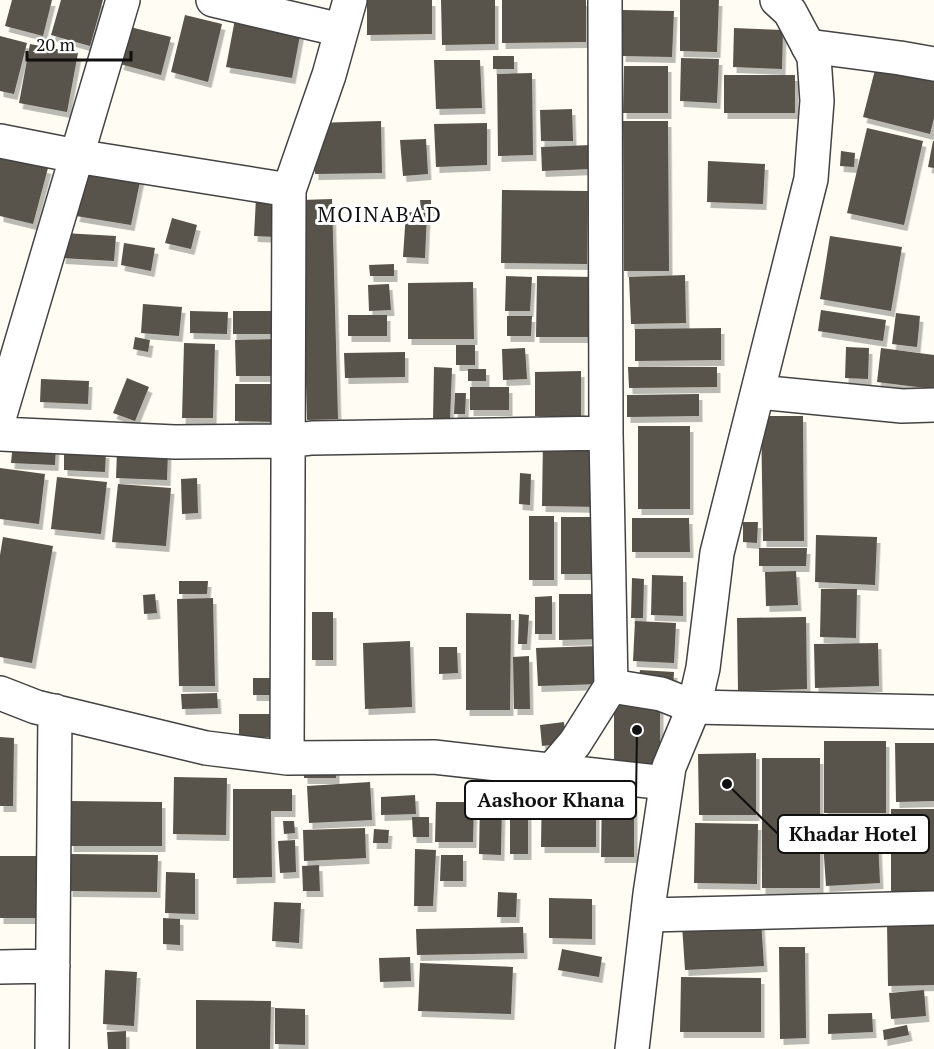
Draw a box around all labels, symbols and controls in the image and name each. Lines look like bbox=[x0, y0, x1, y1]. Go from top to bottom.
scale bar bbox=[27, 24, 130, 62]
text: 20 m bbox=[36, 32, 76, 56]
district label: MOINABAD bbox=[318, 200, 442, 228]
callout: Aashoor Khana bbox=[465, 781, 636, 819]
text: Aashoor Khana bbox=[477, 786, 625, 813]
callout: Khadar Hotel bbox=[778, 815, 929, 853]
text: Khadar Hotel bbox=[789, 820, 917, 847]

